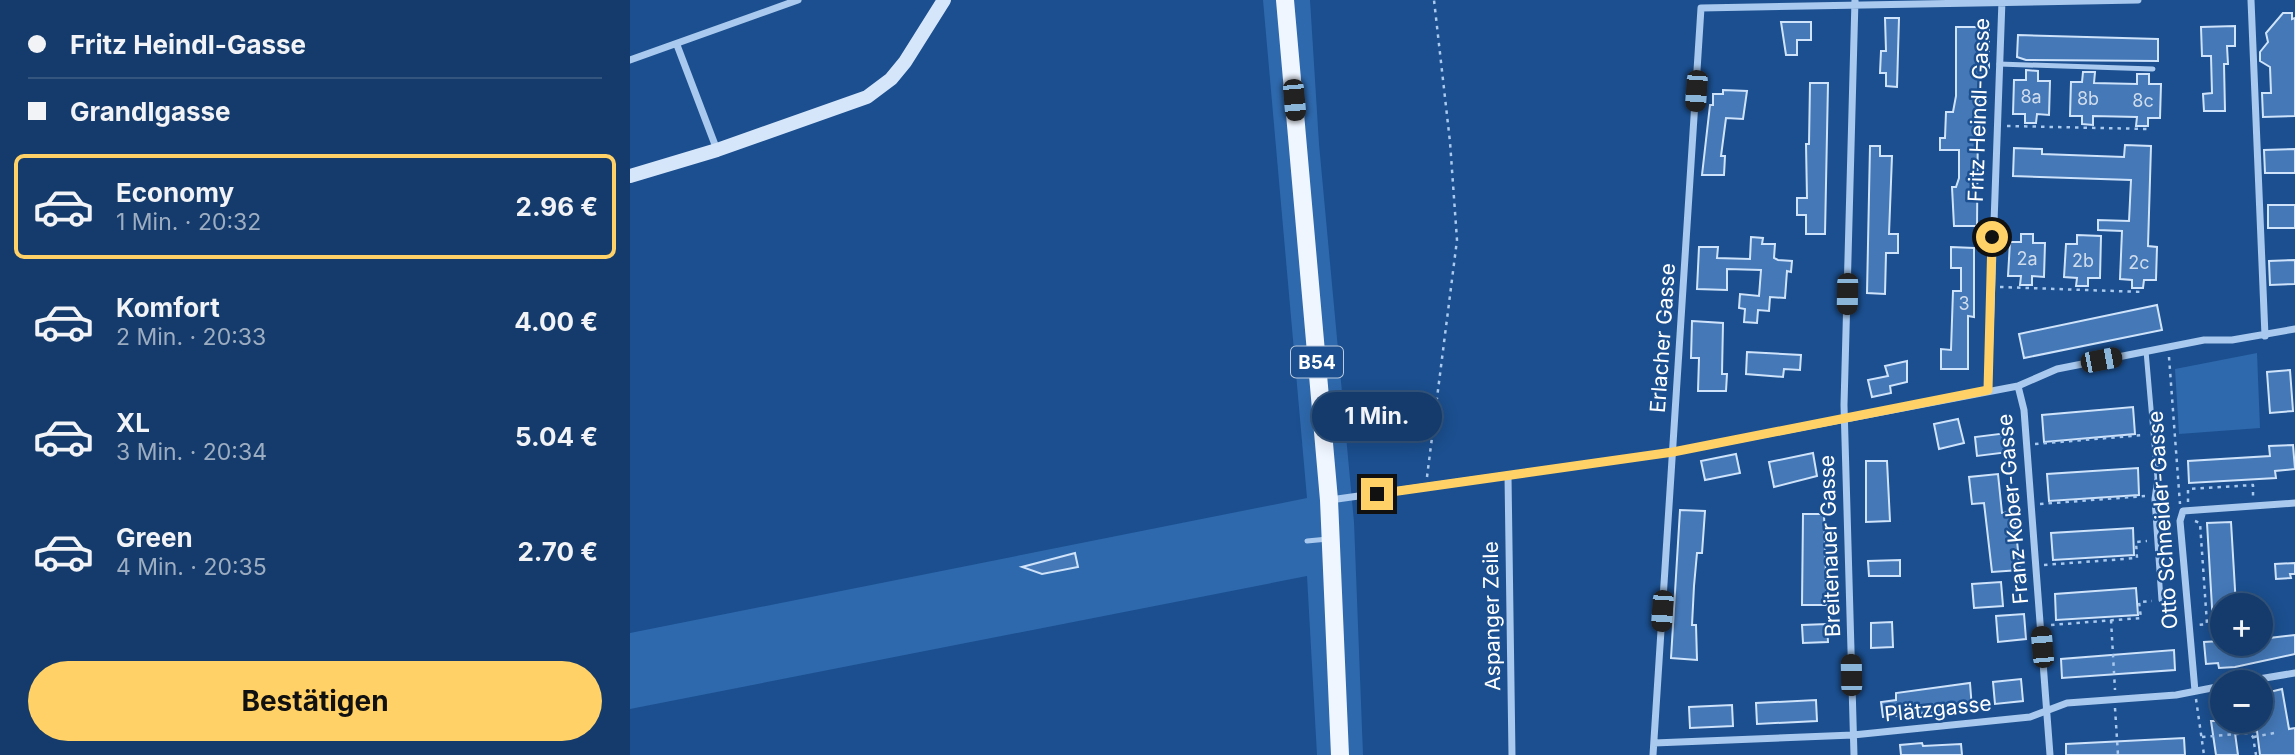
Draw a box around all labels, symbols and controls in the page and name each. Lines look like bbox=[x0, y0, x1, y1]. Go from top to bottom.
street label: Fritz Heindl-Gasse bbox=[1963, 17, 1994, 203]
text: Fritz Heindl-Gasse bbox=[70, 29, 306, 60]
car bbox=[1685, 69, 1708, 113]
car bbox=[1282, 78, 1307, 122]
house number: 8a bbox=[2020, 86, 2042, 107]
house number: 8b bbox=[2077, 88, 2099, 109]
house number: 8c bbox=[2132, 90, 2154, 111]
text: Grandlgasse bbox=[70, 96, 231, 127]
icon: car bbox=[32, 175, 95, 238]
text: Economy bbox=[116, 177, 234, 208]
text: 2.96 € bbox=[516, 191, 598, 222]
text: 1 Min. · 20:32 bbox=[116, 208, 261, 236]
route start bbox=[1976, 221, 2008, 253]
house number: 2a bbox=[2016, 248, 2038, 269]
house number: 2b bbox=[2072, 250, 2094, 271]
house number: 2c bbox=[2128, 252, 2150, 273]
street label: Erlacher Gasse bbox=[1645, 262, 1680, 414]
car bbox=[1837, 273, 1858, 315]
icon: car bbox=[32, 290, 95, 353]
text: Komfort bbox=[116, 292, 220, 323]
house number: 3 bbox=[1958, 293, 1970, 314]
text: 4.00 € bbox=[514, 306, 598, 337]
text: 2 Min. · 20:33 bbox=[116, 323, 266, 351]
road number: B54 bbox=[1291, 346, 1343, 378]
car bbox=[2079, 346, 2124, 374]
callout: 1 Min. bbox=[1312, 392, 1442, 442]
text: 1 Min. bbox=[1344, 402, 1410, 430]
icon: car bbox=[32, 405, 95, 468]
text: XL bbox=[116, 407, 150, 438]
street label: Otto Schneider-Gasse bbox=[2142, 410, 2183, 630]
street label: Franz Kober-Gasse bbox=[1992, 413, 2033, 605]
text: 5.04 € bbox=[515, 421, 598, 452]
text: 3 Min. · 20:34 bbox=[116, 438, 267, 466]
street label: Breitenauer Gasse bbox=[1814, 455, 1845, 637]
route end bbox=[1361, 478, 1393, 510]
icon: car bbox=[32, 520, 95, 583]
text: Green bbox=[116, 522, 193, 553]
text: 2.70 € bbox=[517, 536, 598, 567]
street label: Aspanger Zeile bbox=[1478, 541, 1505, 691]
text: 4 Min. · 20:35 bbox=[116, 553, 267, 581]
car bbox=[1651, 589, 1674, 633]
map controls bbox=[2210, 593, 2273, 733]
button: + bbox=[2210, 593, 2273, 656]
car bbox=[2030, 625, 2055, 669]
car bbox=[1841, 654, 1862, 696]
button: Bestätigen bbox=[28, 661, 602, 741]
button: − bbox=[2210, 670, 2273, 733]
street label: Plätzgasse bbox=[1883, 690, 1993, 727]

